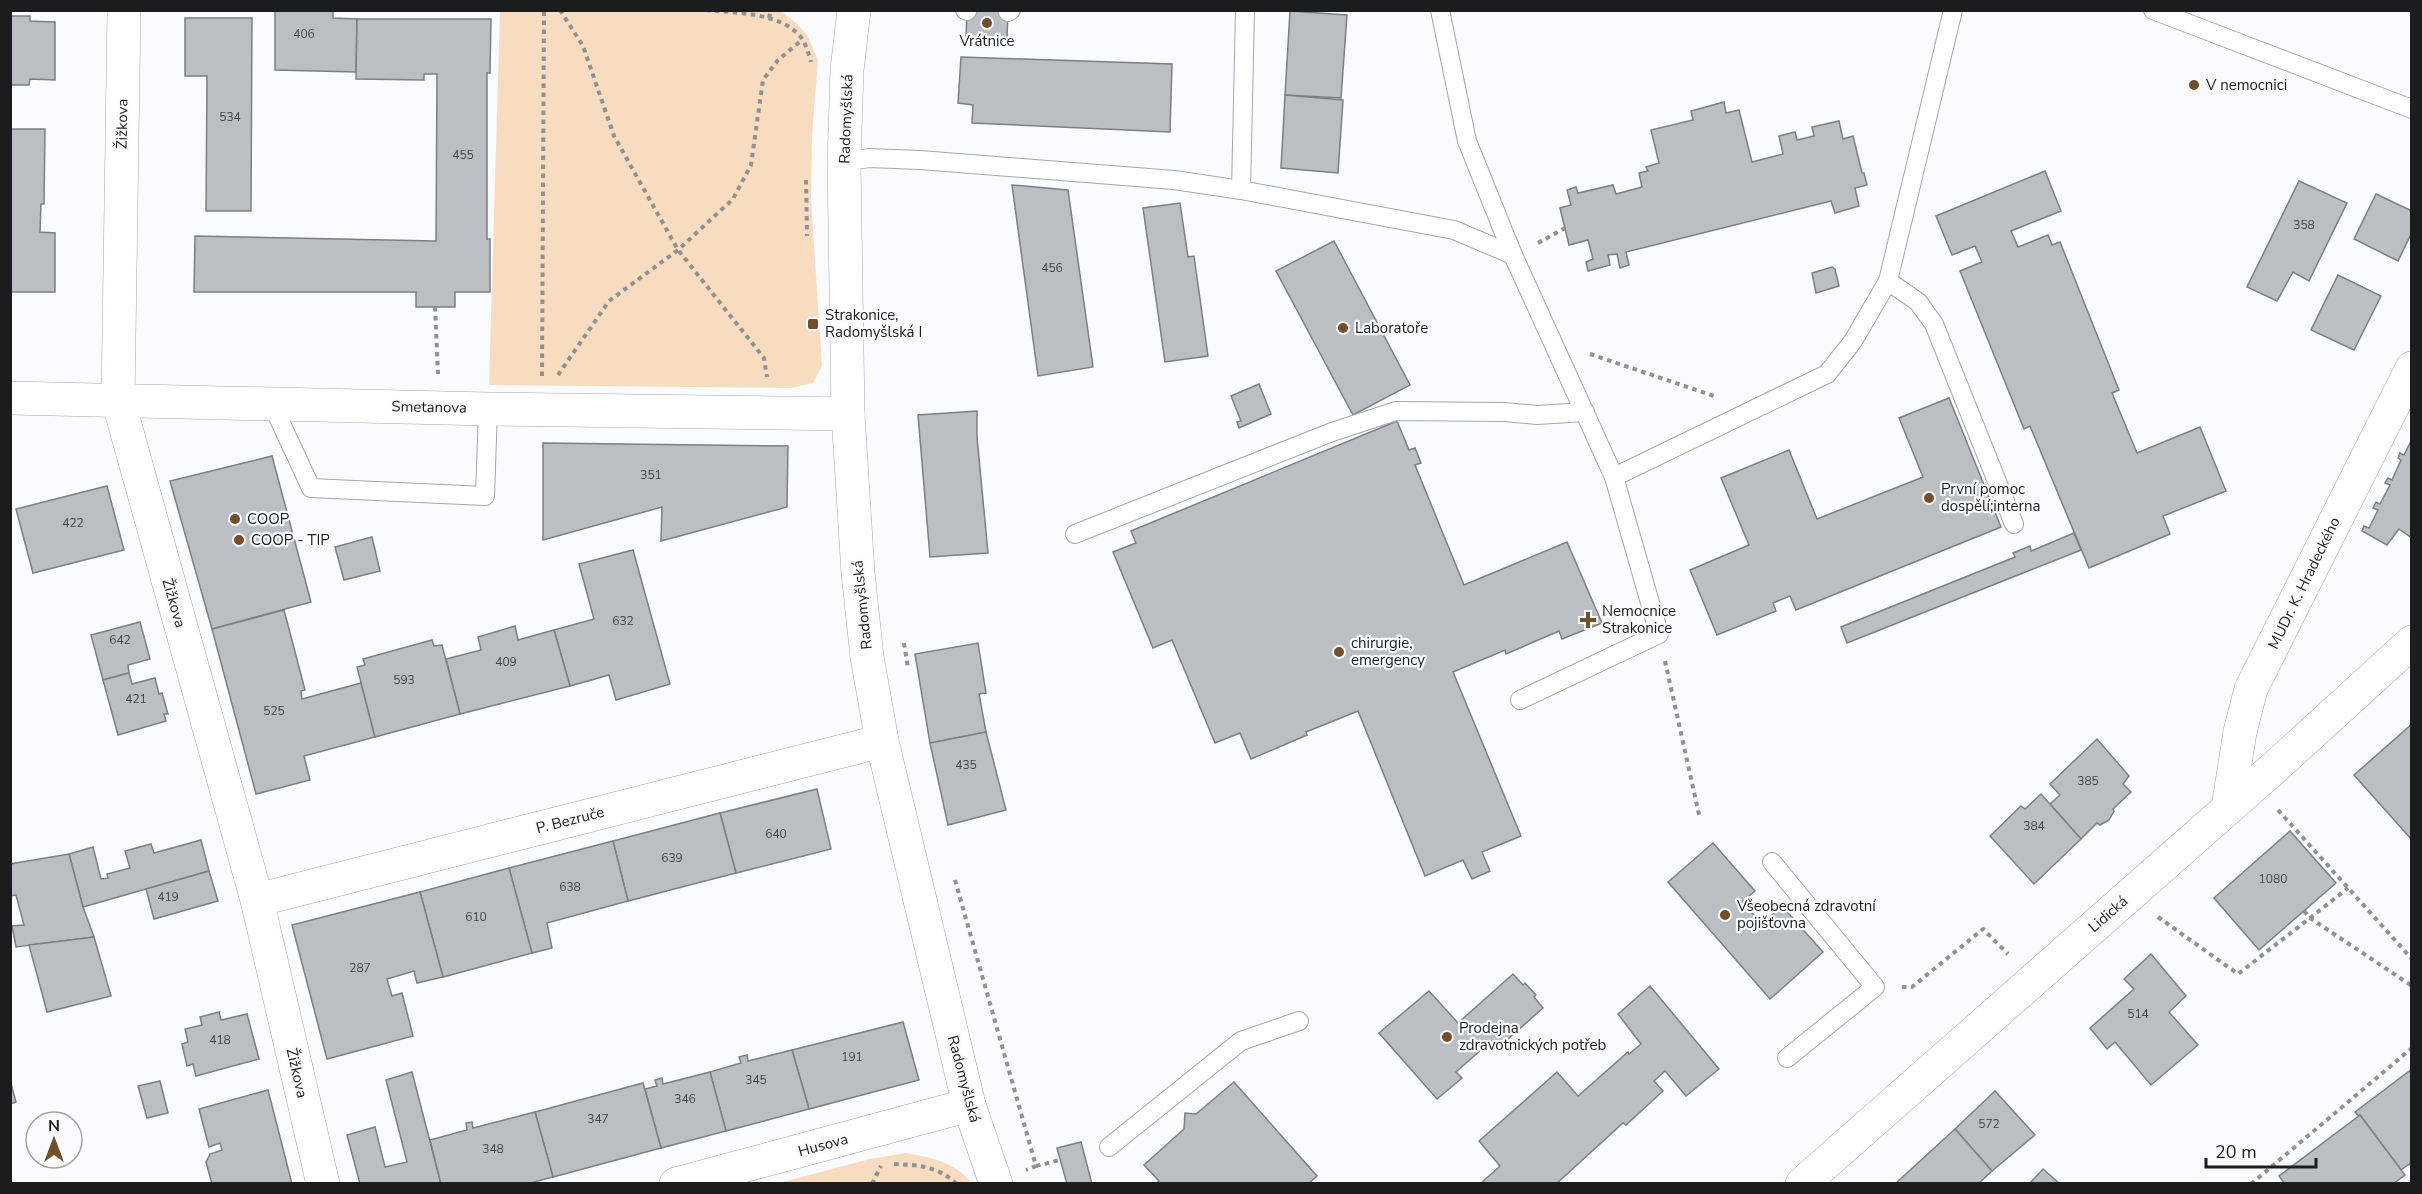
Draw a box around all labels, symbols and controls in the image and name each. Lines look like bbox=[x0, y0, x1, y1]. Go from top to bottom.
marker: Vrátnice bbox=[980, 16, 994, 30]
house number: 406 bbox=[293, 26, 315, 42]
place label: Vrátnice bbox=[959, 31, 1014, 51]
street label: Radomyšlská bbox=[834, 74, 858, 164]
place label: V nemocnici bbox=[2205, 75, 2287, 95]
marker: V nemocnici bbox=[2187, 78, 2201, 92]
street label: Žižkova bbox=[112, 99, 132, 149]
house number: 534 bbox=[219, 109, 241, 125]
house number: 455 bbox=[452, 147, 474, 163]
house number: 358 bbox=[2293, 217, 2315, 233]
house number: 456 bbox=[1041, 260, 1063, 276]
place label: Strakonice, Radomyšlská I bbox=[825, 305, 922, 342]
marker: Strakonice, Radomyšlská I bbox=[806, 317, 820, 331]
place label: Laboratoře bbox=[1355, 318, 1428, 338]
marker: Laboratoře bbox=[1336, 321, 1350, 335]
street label: Smetanova bbox=[391, 396, 467, 418]
house number: 351 bbox=[640, 467, 662, 483]
place label: První pomoc dospělí;interna bbox=[1941, 479, 2040, 516]
marker: První pomoc dospělí;interna bbox=[1922, 491, 1936, 505]
place label: COOP bbox=[247, 509, 290, 529]
marker: COOP bbox=[228, 512, 242, 526]
street label: MUDr. K. Hradeckého bbox=[2263, 514, 2345, 652]
house number: 422 bbox=[62, 515, 84, 531]
place label: COOP - TIP bbox=[251, 530, 330, 550]
marker: COOP - TIP bbox=[232, 533, 246, 547]
street label: Radomyšlská bbox=[847, 559, 877, 651]
street label: Žižkova bbox=[157, 576, 191, 630]
place label: Nemocnice Strakonice bbox=[1602, 601, 1676, 638]
marker: Nemocnice Strakonice bbox=[1579, 611, 1597, 629]
house number: 632 bbox=[612, 613, 634, 629]
house number: 642 bbox=[109, 632, 131, 648]
place label: chirurgie, emergency bbox=[1351, 633, 1425, 670]
marker: chirurgie, emergency bbox=[1332, 645, 1346, 659]
house number: 409 bbox=[495, 654, 517, 670]
house number: 593 bbox=[393, 672, 415, 688]
house number: 421 bbox=[125, 691, 147, 707]
house number: 525 bbox=[263, 703, 285, 719]
house number: 435 bbox=[955, 757, 977, 773]
house number: 385 bbox=[2077, 773, 2099, 789]
street label: P. Bezruče bbox=[534, 802, 606, 838]
house number: 384 bbox=[2023, 818, 2045, 834]
house number: 640 bbox=[765, 826, 787, 842]
house number: 639 bbox=[661, 850, 683, 866]
house number: 1080 bbox=[2259, 871, 2287, 887]
house number: 638 bbox=[559, 879, 581, 895]
house number: 419 bbox=[157, 889, 179, 905]
street label: Lidická bbox=[2084, 891, 2132, 937]
place label: Všeobecná zdravotní pojišťovna bbox=[1736, 896, 1877, 933]
marker: Všeobecná zdravotní pojišťovna bbox=[1718, 908, 1732, 922]
house number: 610 bbox=[465, 909, 487, 925]
house number: 287 bbox=[349, 960, 371, 976]
house number: 514 bbox=[2127, 1006, 2149, 1022]
place label: Prodejna zdravotnických potřeb bbox=[1459, 1018, 1606, 1055]
marker: Prodejna zdravotnických potřeb bbox=[1440, 1030, 1454, 1044]
house number: 418 bbox=[209, 1032, 231, 1048]
street label: Radomyšlská bbox=[943, 1033, 985, 1125]
street label: Žižkova bbox=[282, 1046, 312, 1100]
house number: 191 bbox=[841, 1049, 863, 1065]
house number: 345 bbox=[745, 1072, 767, 1088]
house number: 346 bbox=[674, 1091, 696, 1107]
north arrow bbox=[24, 1110, 84, 1170]
house number: 347 bbox=[587, 1111, 609, 1127]
text: N bbox=[48, 1115, 60, 1137]
house number: 572 bbox=[1978, 1116, 2000, 1132]
street label: Husova bbox=[796, 1129, 850, 1161]
scale bar bbox=[2206, 1131, 2316, 1169]
text: 20 m bbox=[2215, 1140, 2257, 1164]
house number: 348 bbox=[482, 1141, 504, 1157]

